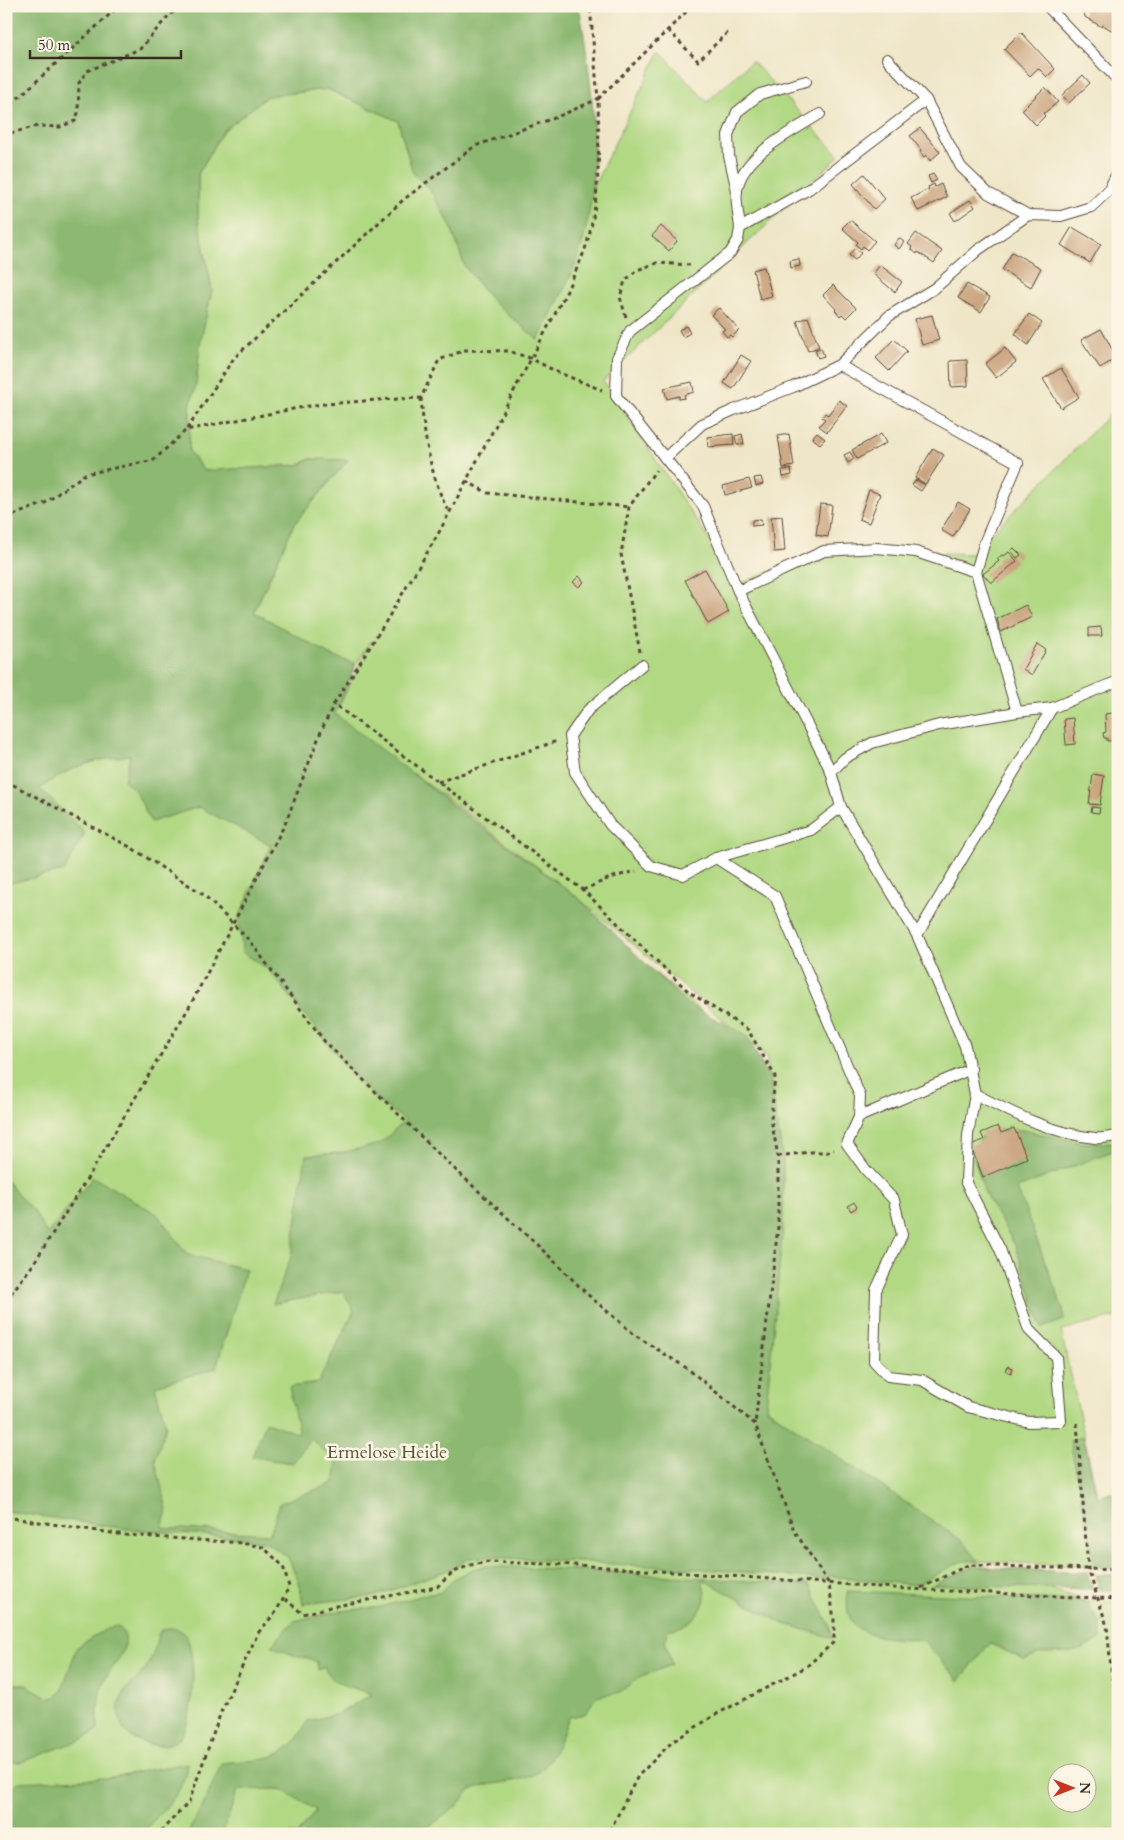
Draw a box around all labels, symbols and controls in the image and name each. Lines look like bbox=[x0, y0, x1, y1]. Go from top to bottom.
scale bar bbox=[30, 28, 181, 60]
text: 50 m bbox=[38, 35, 70, 55]
park label: Ermelose Heide bbox=[327, 1440, 447, 1465]
north arrow bbox=[1046, 1762, 1096, 1812]
text: N bbox=[1075, 1782, 1094, 1794]

